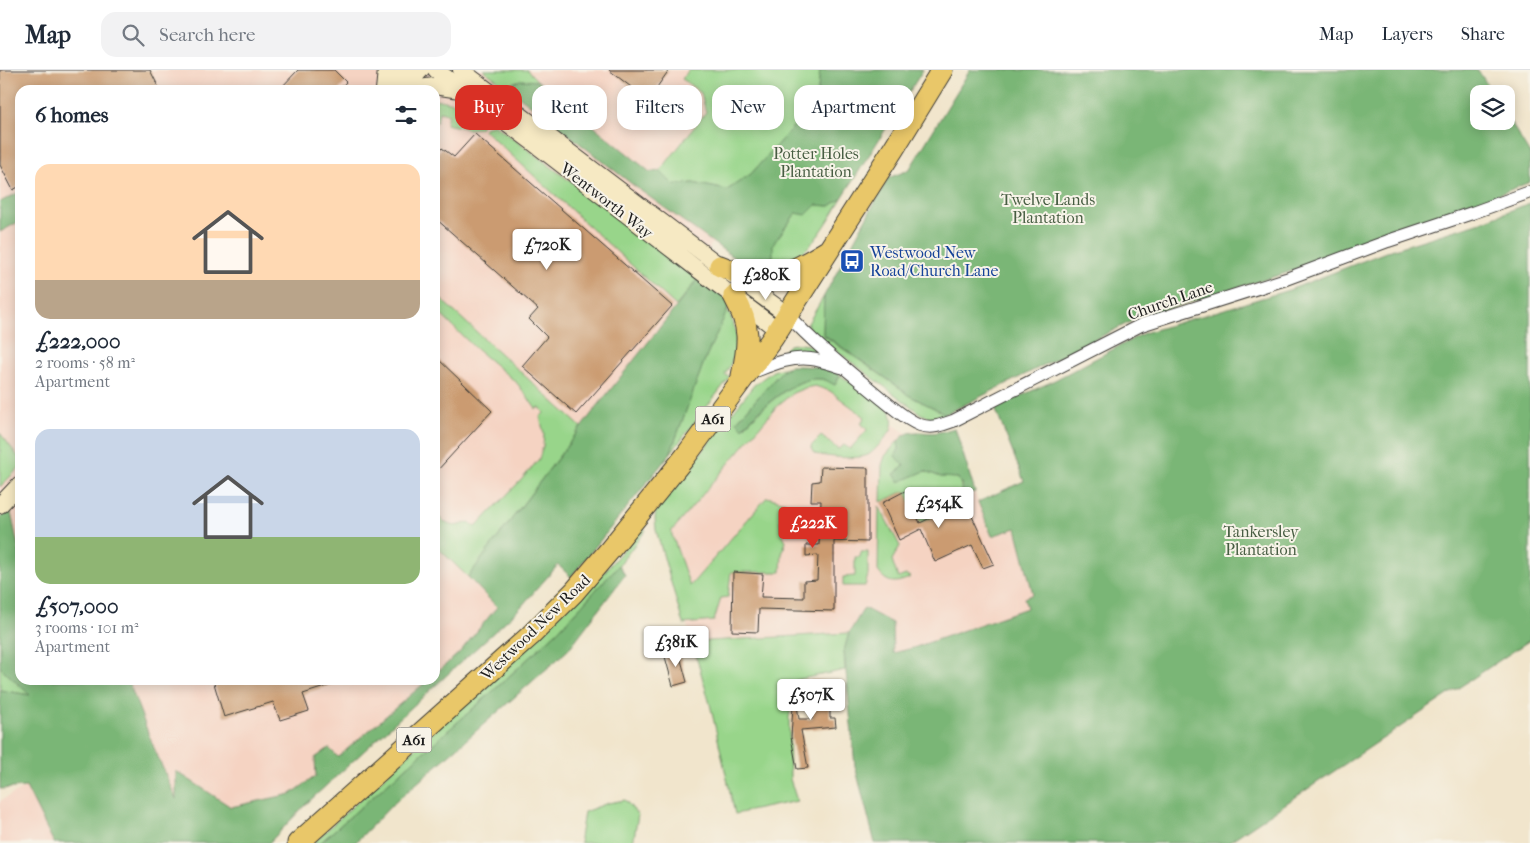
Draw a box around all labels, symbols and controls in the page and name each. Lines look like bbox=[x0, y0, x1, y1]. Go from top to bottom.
search box bbox=[101, 12, 451, 57]
text: Map bbox=[25, 21, 71, 49]
icon: search bbox=[119, 21, 147, 49]
text: Search here bbox=[159, 24, 255, 46]
text: Map bbox=[1319, 24, 1353, 45]
text: Layers bbox=[1381, 24, 1433, 45]
text: Share bbox=[1461, 24, 1505, 45]
chip: Buy bbox=[455, 85, 522, 130]
chip: Rent bbox=[532, 85, 607, 130]
chip: Filters bbox=[617, 85, 702, 130]
chip: New bbox=[712, 85, 784, 130]
chip: Apartment bbox=[794, 85, 914, 130]
map controls bbox=[1470, 85, 1515, 130]
button: layers bbox=[1470, 85, 1515, 130]
icon: filters bbox=[392, 101, 420, 129]
text: 6 homes bbox=[35, 103, 109, 127]
park label: Potter Holes Plantation bbox=[773, 144, 859, 181]
street label: Wentworth Way bbox=[556, 158, 657, 243]
park label: Twelve Lands Plantation bbox=[1001, 190, 1095, 227]
icon: home bbox=[183, 197, 273, 287]
pin: £720K bbox=[512, 228, 582, 271]
text: £720K bbox=[523, 235, 571, 254]
place label: Westwood New Road/Church Lane bbox=[869, 243, 999, 280]
bus stop icon: Westwood New Road/Church Lane bbox=[839, 248, 865, 274]
pin: £280K bbox=[731, 258, 801, 301]
text: £280K bbox=[742, 265, 790, 284]
street label: Church Lane bbox=[1125, 277, 1215, 324]
text: £222,000 bbox=[35, 329, 121, 353]
text: 2 rooms · 58 m² bbox=[35, 353, 135, 372]
text: Apartment bbox=[35, 372, 110, 391]
road number: A61 bbox=[696, 406, 730, 432]
icon: home bbox=[183, 462, 273, 552]
pin: £254K bbox=[904, 486, 974, 529]
text: £254K bbox=[916, 493, 962, 512]
pin: £222K bbox=[778, 506, 848, 549]
text: £222K bbox=[790, 513, 836, 532]
park label: Tankersley Plantation bbox=[1223, 522, 1299, 559]
street label: Westwood New Road bbox=[476, 570, 594, 685]
text: £507,000 bbox=[35, 594, 118, 618]
text: 3 rooms · 101 m² bbox=[35, 618, 138, 637]
pin: £381K bbox=[641, 626, 711, 668]
text: £381K bbox=[655, 632, 697, 651]
text: Apartment bbox=[35, 637, 110, 656]
pin: £507K bbox=[776, 678, 846, 721]
text: £507K bbox=[788, 685, 834, 704]
road number: A61 bbox=[396, 728, 432, 752]

